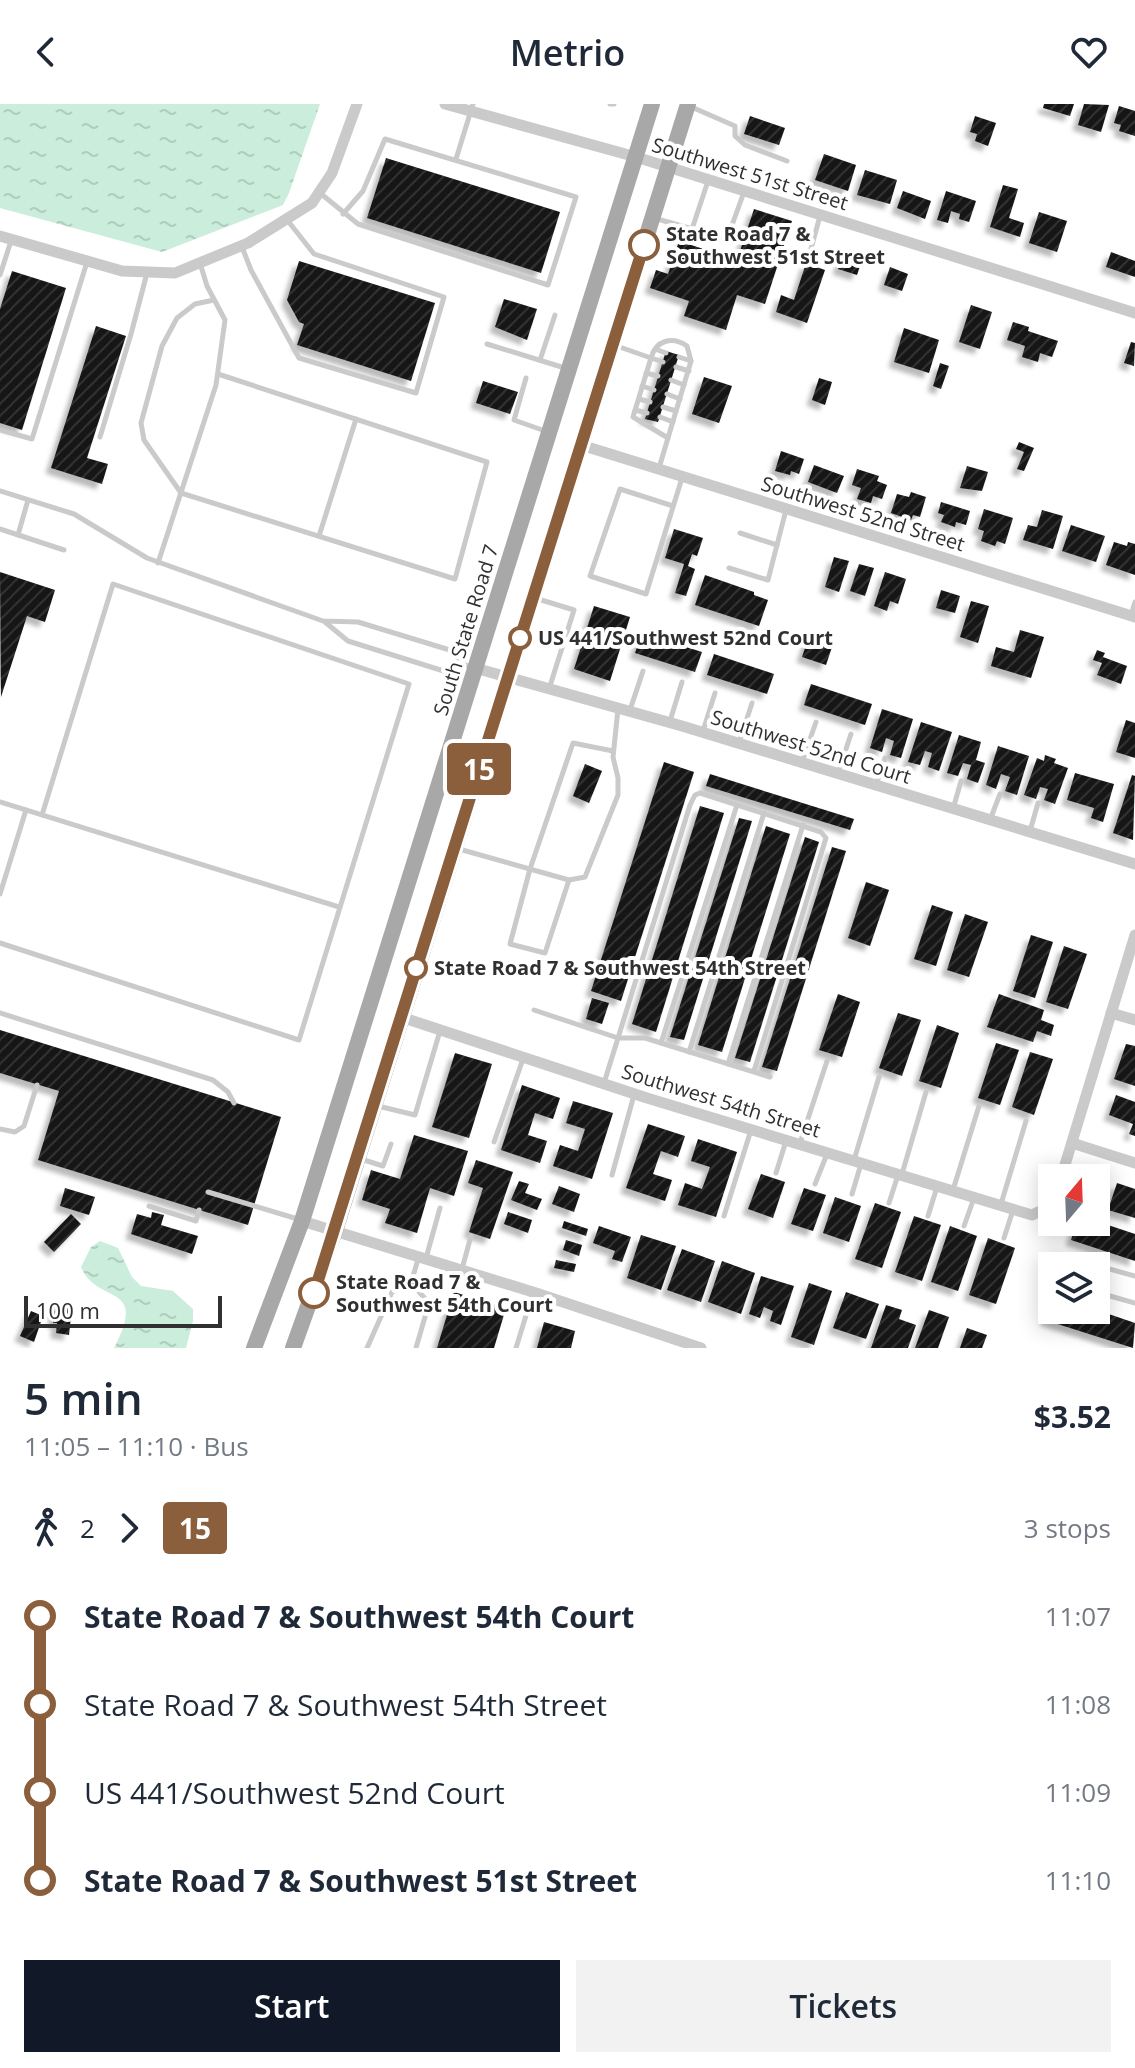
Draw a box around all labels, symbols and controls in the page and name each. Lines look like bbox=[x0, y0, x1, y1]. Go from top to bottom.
text: Metrio bbox=[510, 28, 625, 77]
icon: back bbox=[24, 30, 68, 74]
icon: heart bbox=[1067, 30, 1111, 74]
street label: Southwest 51st Street bbox=[649, 131, 852, 216]
place label: State Road 7 & Southwest 51st Street bbox=[666, 220, 885, 270]
marker: State Road 7 & Southwest 51st Street bbox=[629, 230, 659, 260]
street label: Southwest 52nd Street bbox=[758, 470, 968, 557]
street label: South State Road 7 bbox=[427, 541, 504, 718]
place label: US 441/Southwest 52nd Court bbox=[538, 624, 833, 651]
marker: US 441/Southwest 52nd Court bbox=[509, 627, 531, 649]
street label: Southwest 52nd Court bbox=[708, 703, 915, 790]
line badge: 15 bbox=[443, 743, 515, 795]
text: 15 bbox=[463, 750, 495, 788]
place label: State Road 7 & Southwest 54th Street bbox=[434, 954, 806, 981]
marker: State Road 7 & Southwest 54th Street bbox=[405, 957, 427, 979]
street label: Southwest 54th Street bbox=[618, 1057, 824, 1144]
north arrow bbox=[1038, 1164, 1110, 1236]
map controls bbox=[1038, 1164, 1110, 1324]
button: layers bbox=[1038, 1252, 1110, 1324]
place label: State Road 7 & Southwest 54th Court bbox=[336, 1268, 553, 1318]
marker: State Road 7 & Southwest 54th Court bbox=[299, 1278, 329, 1308]
scale bar bbox=[24, 1292, 222, 1328]
text: 100 m bbox=[36, 1295, 100, 1325]
text: 5 min bbox=[24, 1368, 143, 1428]
text: $3.52 bbox=[1034, 1396, 1111, 1437]
text: 11:05 – 11:10 · Bus bbox=[24, 1428, 249, 1464]
icon: walk bbox=[24, 1506, 68, 1550]
icon: forward bbox=[107, 1506, 151, 1550]
text: 15 bbox=[179, 1509, 211, 1547]
text: 2 bbox=[80, 1510, 95, 1546]
text: 3 stops bbox=[1024, 1510, 1111, 1546]
text: State Road 7 & Southwest 54th Court bbox=[84, 1596, 634, 1637]
text: 11:07 bbox=[1045, 1598, 1111, 1634]
text: State Road 7 & Southwest 54th Street bbox=[84, 1684, 607, 1725]
text: 11:08 bbox=[1045, 1686, 1111, 1722]
text: US 441/Southwest 52nd Court bbox=[84, 1772, 505, 1813]
text: 11:09 bbox=[1045, 1774, 1111, 1810]
text: State Road 7 & Southwest 51st Street bbox=[84, 1860, 637, 1901]
text: 11:10 bbox=[1045, 1862, 1111, 1898]
button: Start bbox=[24, 1960, 560, 2052]
button: Tickets bbox=[576, 1960, 1111, 2052]

